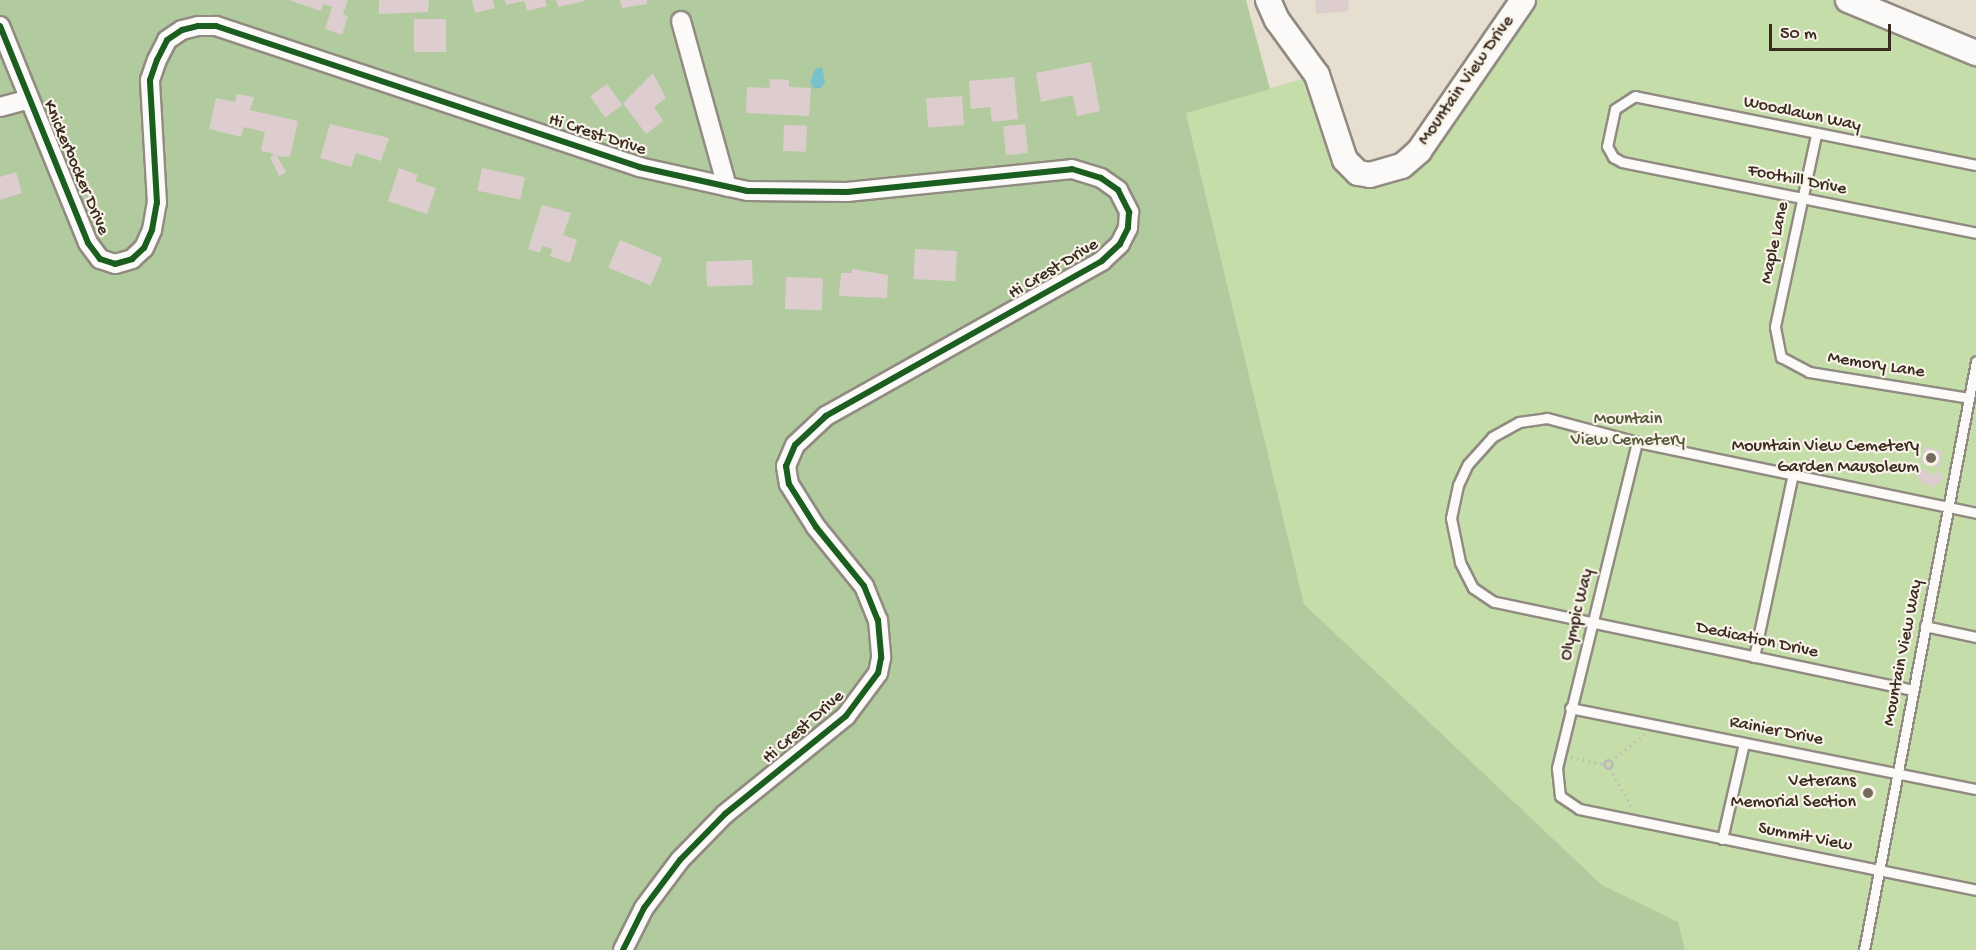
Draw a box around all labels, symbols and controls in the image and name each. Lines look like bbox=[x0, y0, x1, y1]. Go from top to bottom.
street label: Mountain View Drive bbox=[1414, 12, 1520, 150]
scale bar bbox=[1772, 12, 1894, 50]
text: 50 m bbox=[1780, 24, 1817, 45]
street label: Woodlawn Way bbox=[1741, 92, 1863, 138]
street label: Knickerbocker Drive bbox=[37, 97, 113, 239]
street label: Hi Crest Drive bbox=[545, 110, 649, 162]
street label: Foothill Drive bbox=[1746, 161, 1848, 201]
street label: Maple Lane bbox=[1757, 200, 1795, 286]
street label: Hi Crest Drive bbox=[1005, 235, 1103, 305]
street label: Memory Lane bbox=[1826, 348, 1926, 384]
park label: Mountain View Cemetery bbox=[1571, 410, 1685, 452]
place label: Mountain View Cemetery Garden Mausoleum bbox=[1732, 437, 1919, 480]
marker: Mountain View Cemetery Garden Mausoleum bbox=[1924, 451, 1938, 465]
street label: Olympic Way bbox=[1556, 567, 1600, 663]
street label: Mountain View Way bbox=[1879, 578, 1929, 728]
street label: Dedication Drive bbox=[1694, 618, 1820, 664]
street label: Hi Crest Drive bbox=[759, 687, 849, 769]
street label: Rainier Drive bbox=[1727, 712, 1825, 752]
place label: Veterans Memorial Section bbox=[1731, 772, 1856, 814]
marker: Veterans Memorial Section bbox=[1861, 786, 1875, 800]
street label: Summit View bbox=[1756, 818, 1854, 858]

